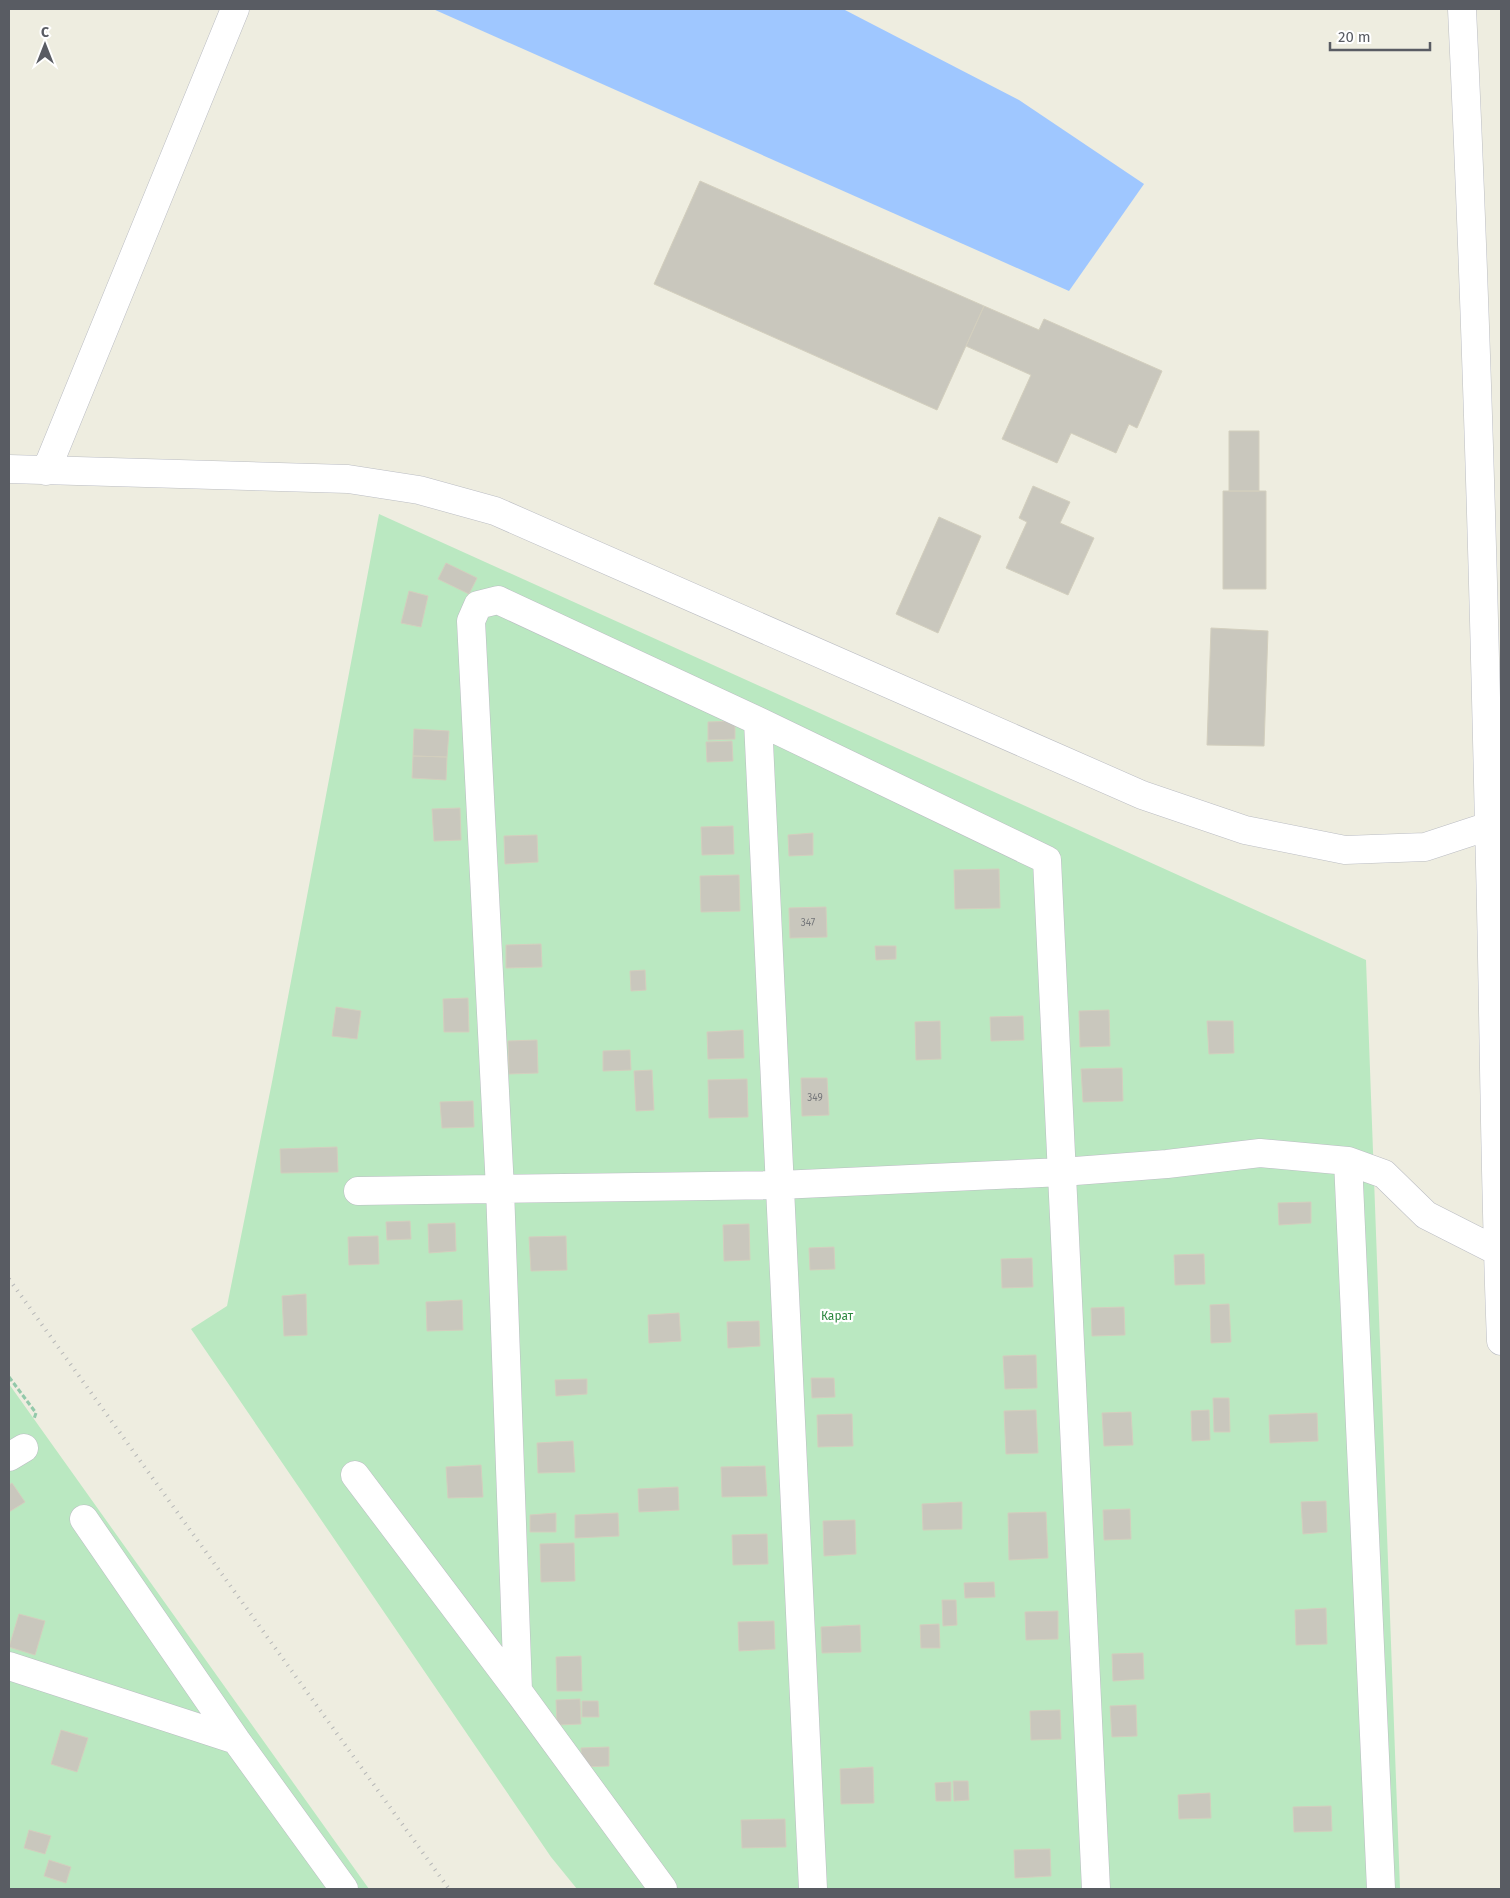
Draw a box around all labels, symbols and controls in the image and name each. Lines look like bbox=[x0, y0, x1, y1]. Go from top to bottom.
north arrow bbox=[20, 20, 70, 70]
scale bar bbox=[1330, 20, 1430, 52]
text: С bbox=[41, 24, 49, 41]
text: 20 m bbox=[1338, 28, 1371, 46]
house number: 347 bbox=[801, 917, 816, 929]
house number: 349 bbox=[807, 1092, 823, 1104]
park label: Карат bbox=[821, 1309, 854, 1323]

